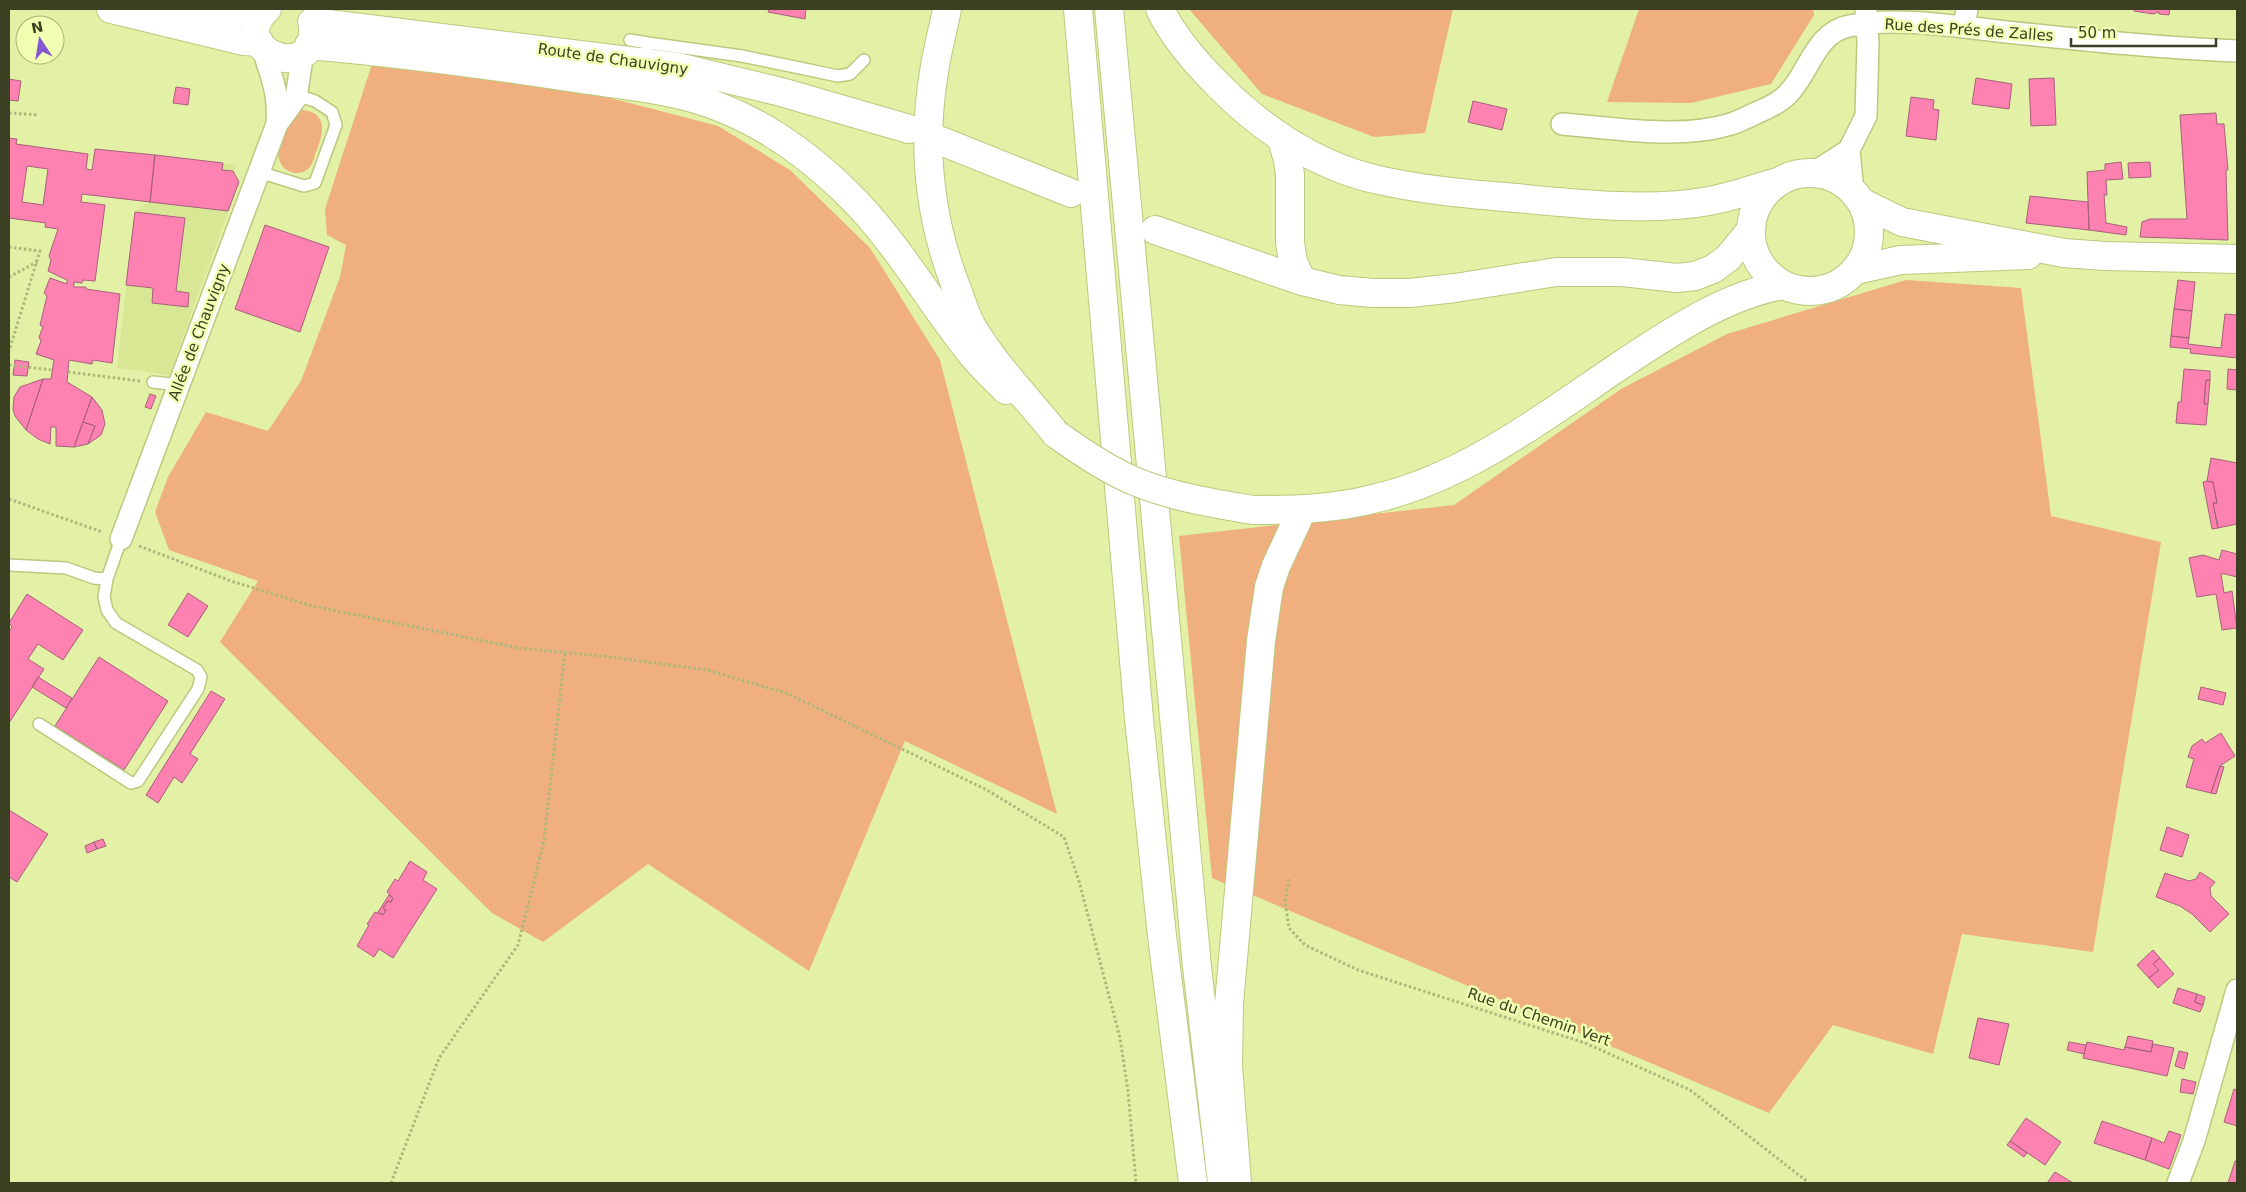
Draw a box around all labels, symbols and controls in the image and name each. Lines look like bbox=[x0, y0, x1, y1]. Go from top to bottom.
north arrow bbox=[15, 15, 65, 65]
street label: Rue des Prés de Zalles bbox=[1884, 15, 2054, 45]
scale bar bbox=[2071, 15, 2216, 47]
text: N bbox=[30, 18, 45, 36]
text: 50 m bbox=[2078, 24, 2116, 42]
street label: Route de Chauvigny bbox=[537, 40, 689, 78]
street label: Allée de Chauvigny bbox=[165, 261, 233, 403]
street label: Rue du Chemin Vert bbox=[1465, 984, 1613, 1050]

